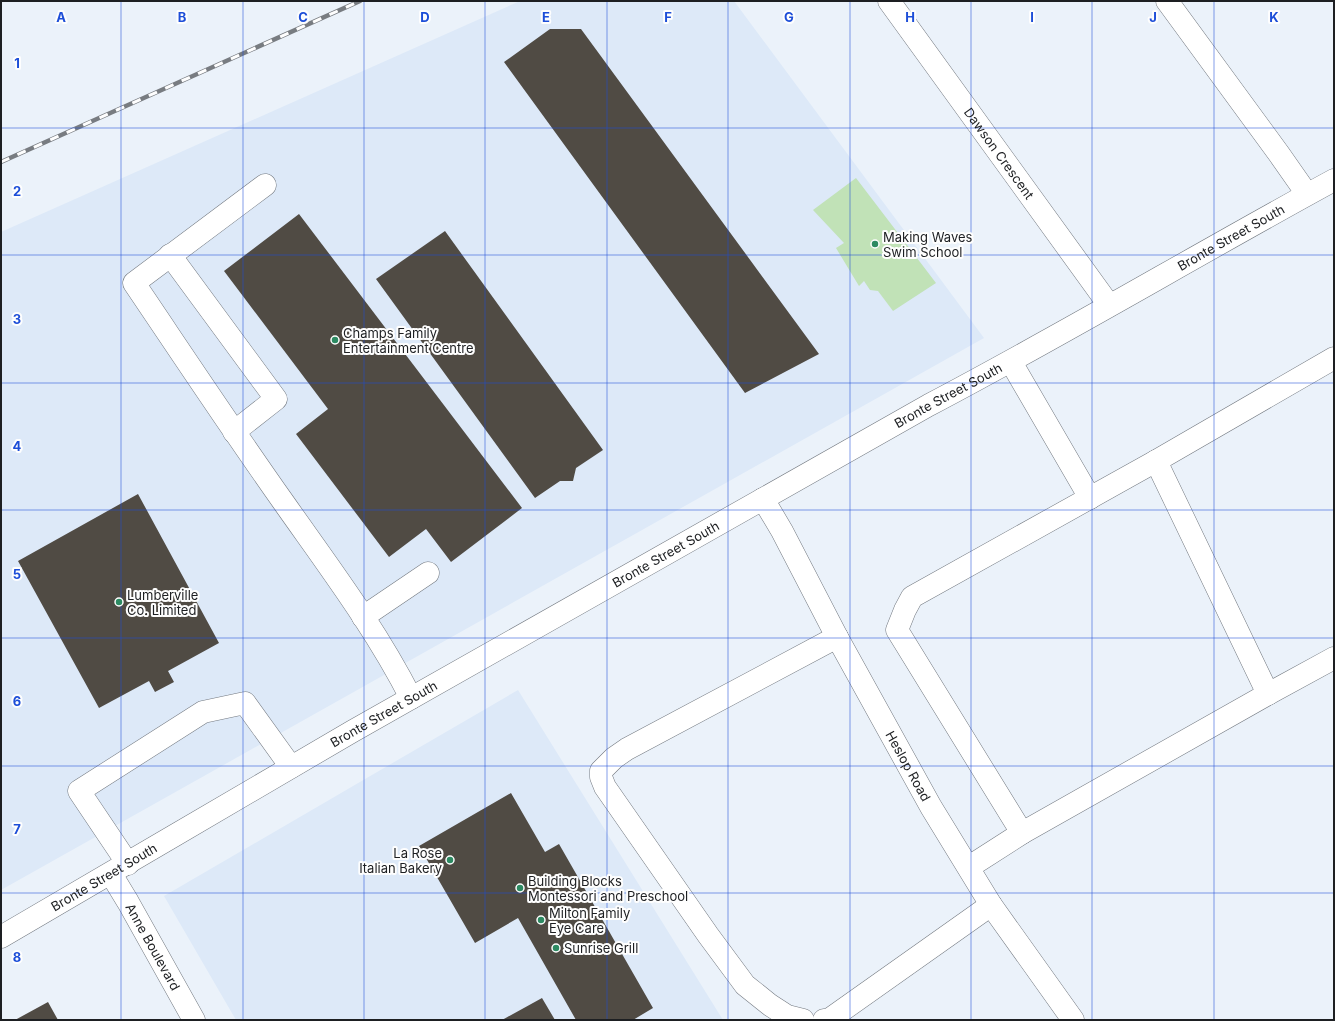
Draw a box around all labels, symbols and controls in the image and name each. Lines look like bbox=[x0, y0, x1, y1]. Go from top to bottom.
text: A bbox=[56, 9, 66, 25]
text: B bbox=[178, 9, 187, 25]
text: C bbox=[298, 9, 308, 25]
text: D bbox=[420, 9, 430, 25]
text: E bbox=[542, 9, 550, 25]
text: F bbox=[664, 9, 672, 25]
text: G bbox=[784, 9, 794, 25]
text: H bbox=[905, 9, 915, 25]
text: I bbox=[1030, 9, 1034, 25]
text: J bbox=[1149, 9, 1157, 25]
text: K bbox=[1269, 9, 1279, 25]
text: 1 bbox=[14, 55, 20, 71]
street label: Dawson Crescent bbox=[961, 104, 1038, 202]
text: 2 bbox=[13, 183, 21, 199]
street label: Bronte Street South bbox=[1175, 201, 1287, 274]
place label: Making Waves Swim School bbox=[883, 229, 973, 260]
marker: Making Waves Swim School bbox=[870, 239, 880, 249]
text: 3 bbox=[13, 311, 21, 327]
place label: Champs Family Entertainment Centre bbox=[343, 325, 474, 356]
marker: Champs Family Entertainment Centre bbox=[330, 335, 340, 345]
street label: Bronte Street South bbox=[891, 359, 1005, 431]
text: 4 bbox=[13, 438, 22, 454]
street label: Bronte Street South bbox=[609, 518, 722, 591]
text: 5 bbox=[13, 566, 21, 582]
place label: Lumberville Co. Limited bbox=[127, 587, 198, 618]
marker: Lumberville Co. Limited bbox=[114, 597, 124, 607]
street label: Bronte Street South bbox=[327, 677, 440, 750]
text: 6 bbox=[13, 693, 21, 709]
street label: Heslop Road bbox=[882, 728, 934, 804]
text: 7 bbox=[13, 821, 21, 837]
street label: Bronte Street South bbox=[48, 840, 160, 914]
place label: La Rose Italian Bakery bbox=[359, 845, 442, 876]
marker: La Rose Italian Bakery bbox=[445, 855, 455, 865]
place label: Building Blocks Montessori and Preschool bbox=[528, 873, 688, 904]
marker: Building Blocks Montessori and Preschool bbox=[515, 883, 525, 893]
street label: Anne Boulevard bbox=[122, 900, 184, 993]
place label: Milton Family Eye Care bbox=[549, 905, 630, 936]
marker: Milton Family Eye Care bbox=[536, 915, 546, 925]
place label: Sunrise Grill bbox=[564, 940, 638, 956]
marker: Sunrise Grill bbox=[551, 943, 561, 953]
text: 8 bbox=[13, 949, 21, 965]

